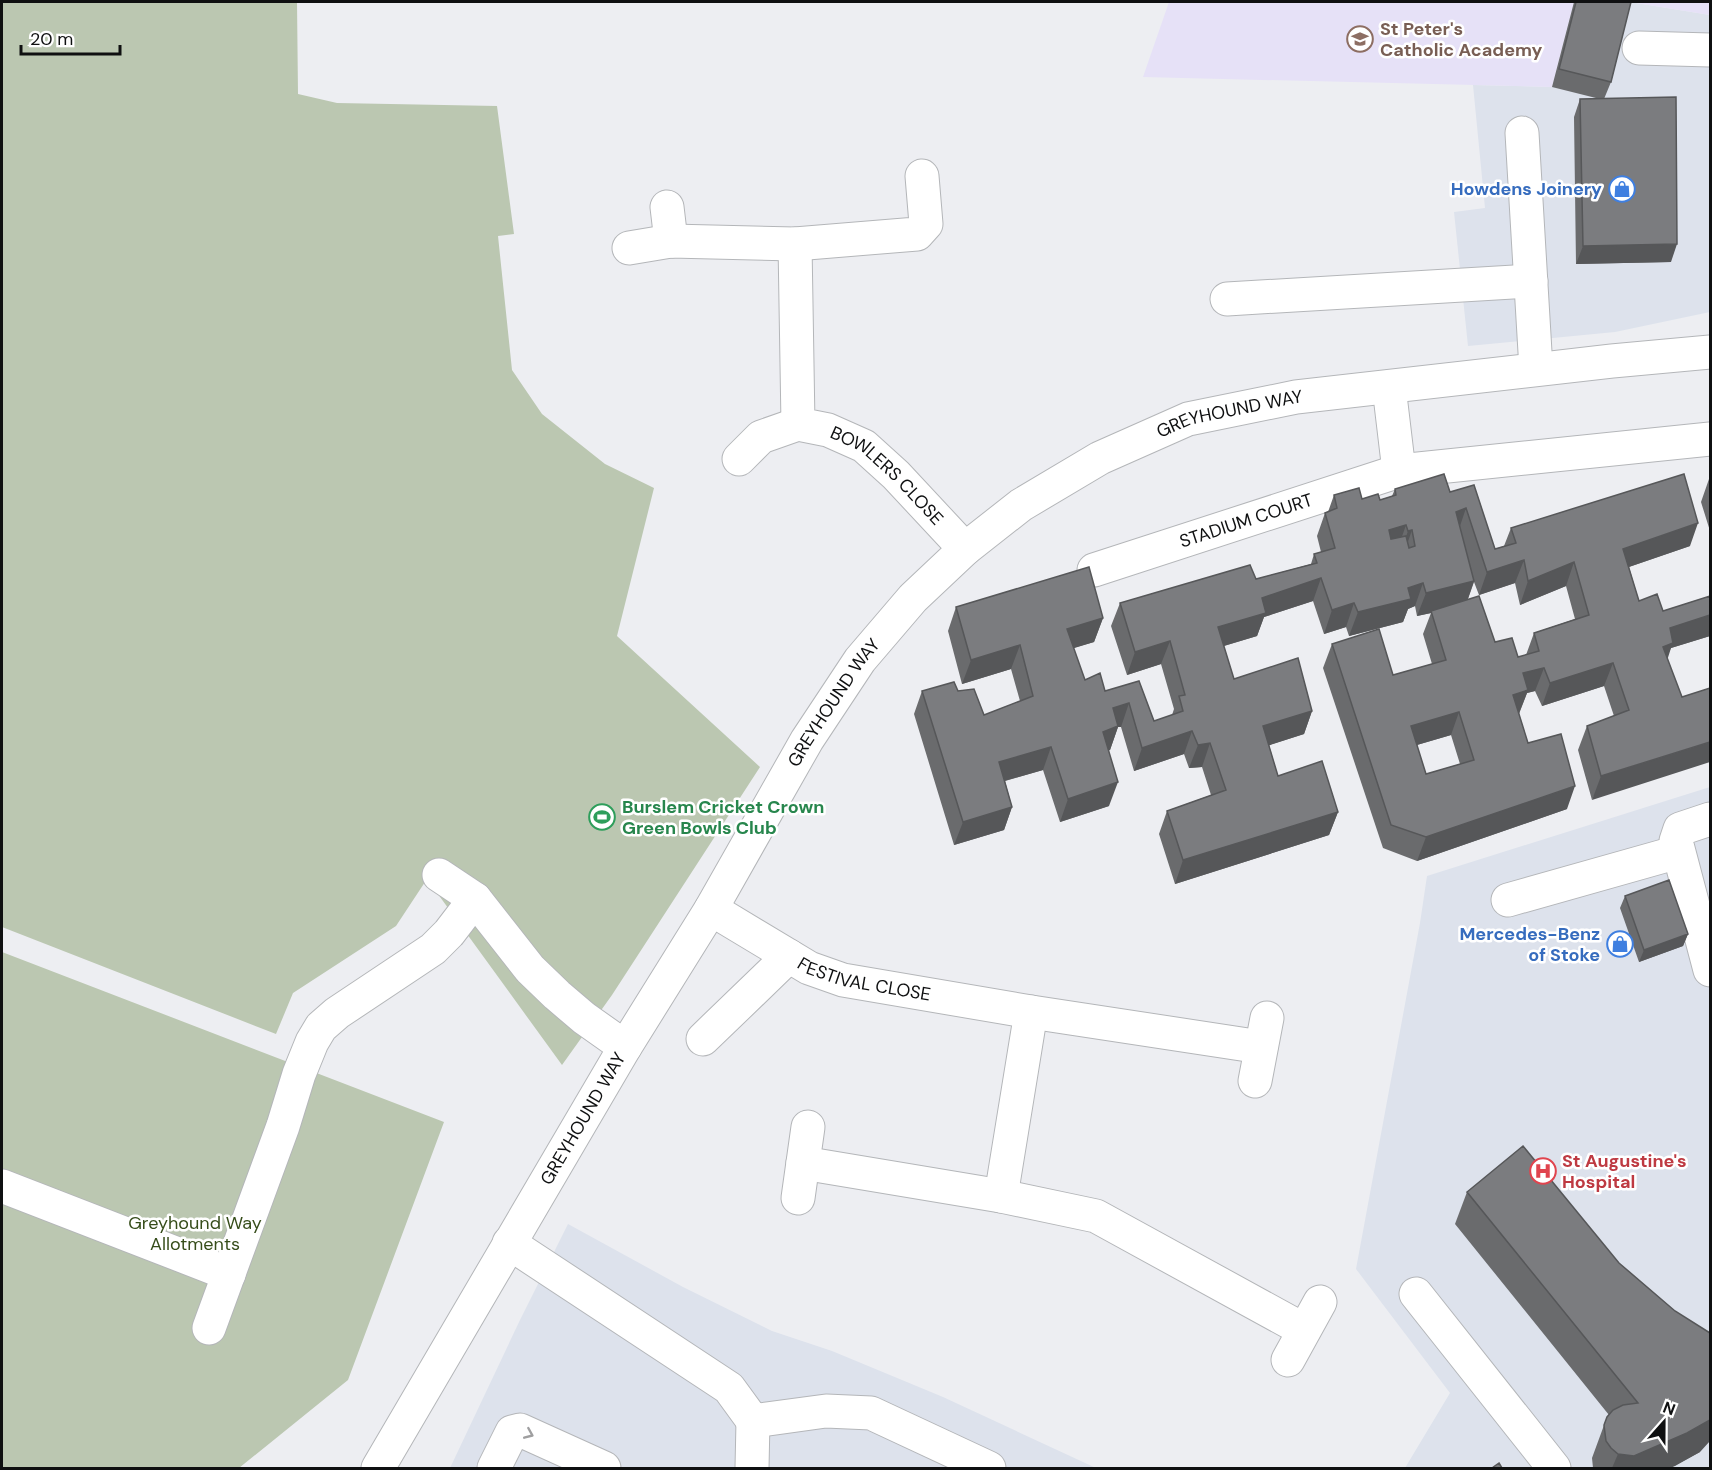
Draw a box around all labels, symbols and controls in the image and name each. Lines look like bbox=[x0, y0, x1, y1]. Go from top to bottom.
place label: St Peter's Catholic Academy bbox=[1380, 17, 1543, 62]
scale bar bbox=[21, 18, 120, 56]
school or university icon: St Peter's Catholic Academy bbox=[1345, 24, 1375, 54]
text: 20 m bbox=[30, 27, 73, 51]
shop icon: Howdens Joinery bbox=[1607, 174, 1637, 204]
place label: Howdens Joinery bbox=[1451, 177, 1602, 201]
street label: GREYHOUND WAY bbox=[1153, 384, 1304, 444]
street label: BOWLERS CLOSE bbox=[827, 421, 949, 530]
street label: STADIUM COURT bbox=[1177, 488, 1316, 553]
street label: GREYHOUND WAY bbox=[782, 633, 886, 771]
place label: Burslem Cricket Crown Green Bowls Club bbox=[622, 795, 824, 840]
sports icon: Burslem Cricket Crown Green Bowls Club bbox=[587, 802, 617, 832]
place label: Mercedes-Benz of Stoke bbox=[1459, 922, 1600, 967]
shop icon: Mercedes-Benz of Stoke bbox=[1605, 929, 1635, 959]
street label: FESTIVAL CLOSE bbox=[793, 952, 933, 1007]
street label: GREYHOUND WAY bbox=[535, 1047, 631, 1189]
place label: St Augustine's Hospital bbox=[1562, 1149, 1687, 1194]
hospital icon: St Augustine's Hospital bbox=[1528, 1156, 1558, 1186]
park label: Greyhound Way Allotments bbox=[128, 1211, 262, 1256]
north arrow bbox=[1634, 1392, 1694, 1452]
text: N bbox=[1660, 1397, 1678, 1420]
one-way arrow bbox=[522, 1427, 533, 1439]

